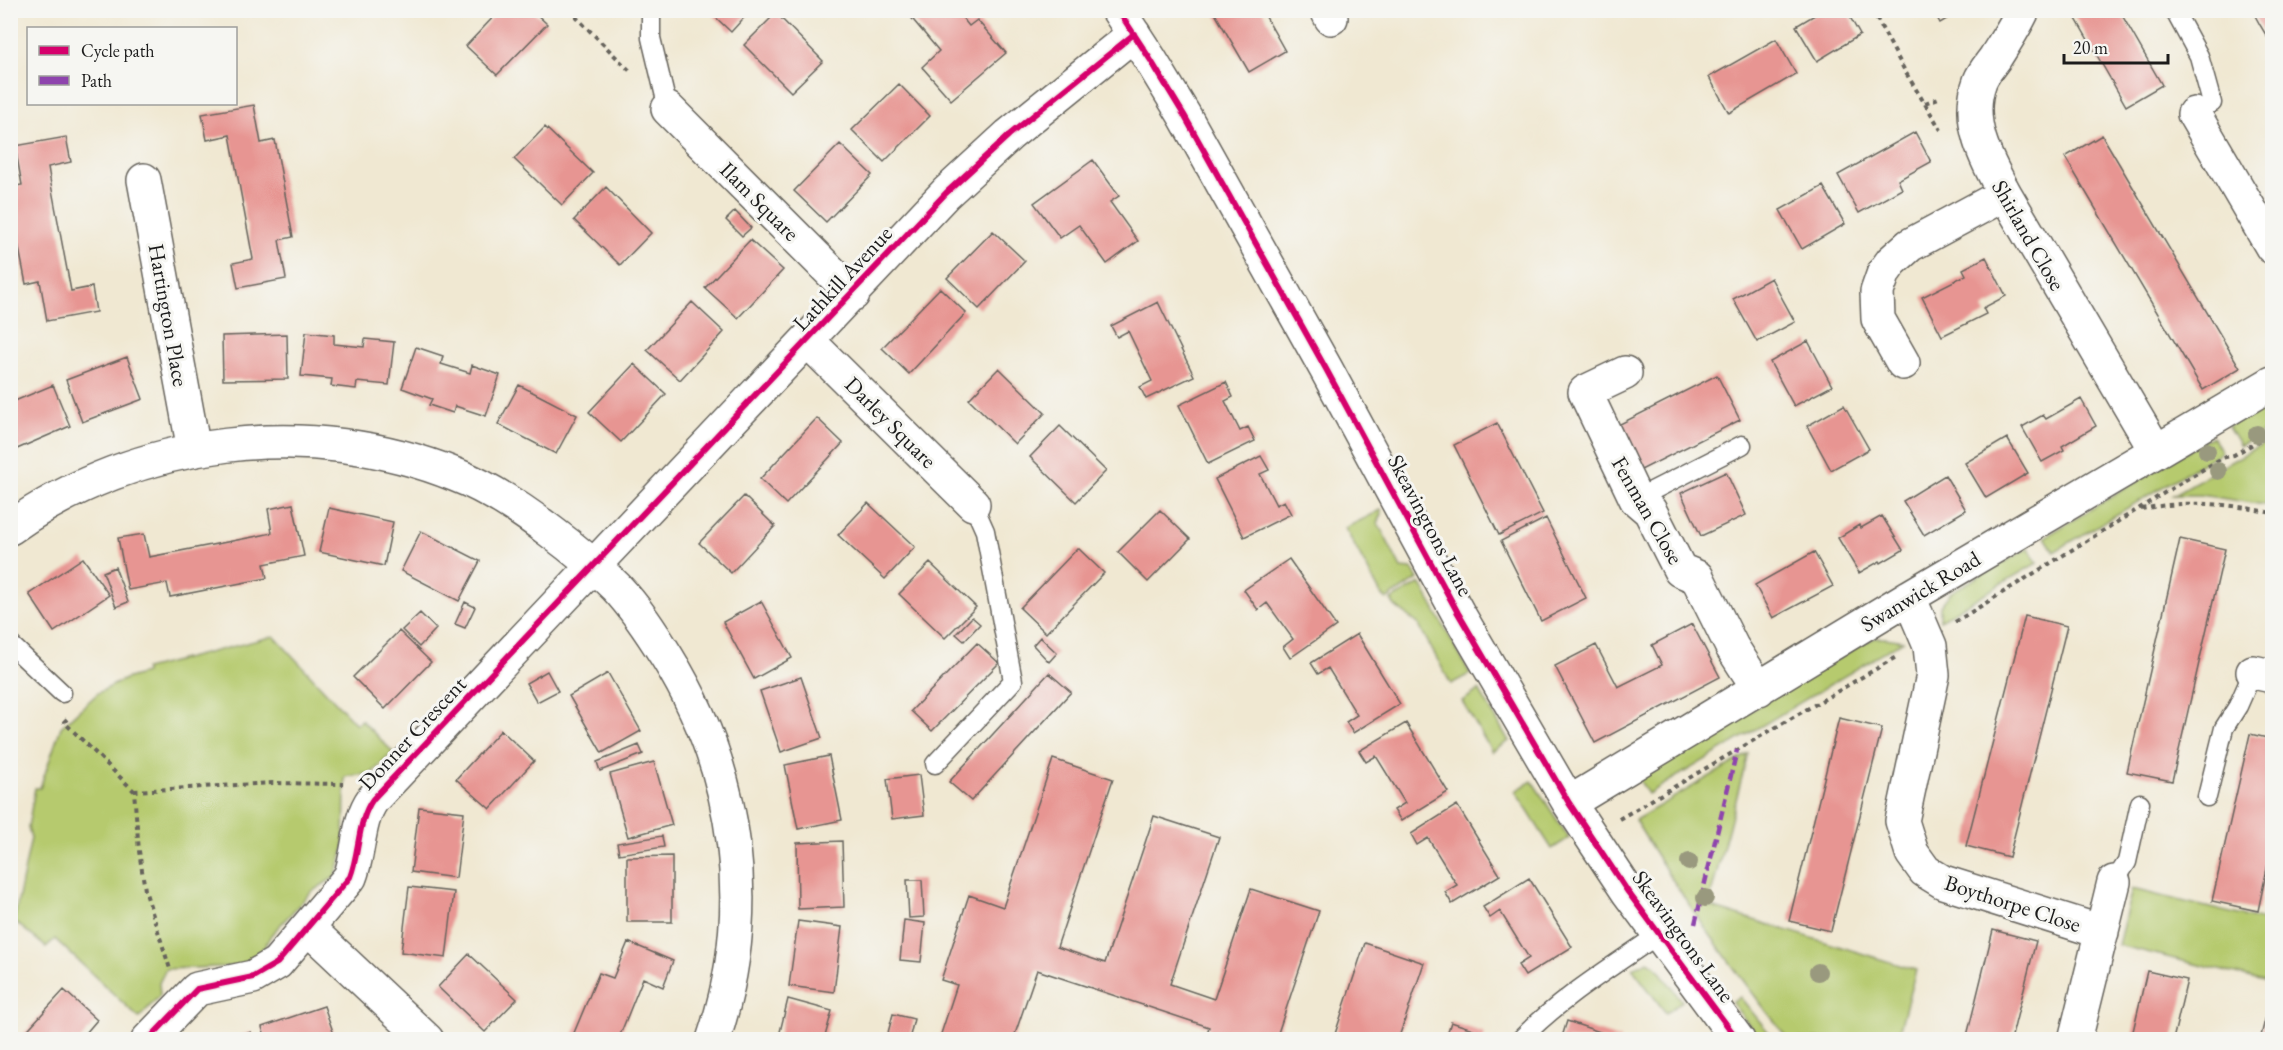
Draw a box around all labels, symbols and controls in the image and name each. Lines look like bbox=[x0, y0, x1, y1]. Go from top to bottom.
legend bbox=[27, 27, 237, 105]
scale bar bbox=[2064, 27, 2168, 65]
text: 20 m bbox=[2073, 36, 2108, 59]
text: Cycle path bbox=[81, 39, 155, 62]
text: Path bbox=[81, 69, 112, 92]
street label: Ilam Square bbox=[714, 155, 806, 248]
street label: Shirland Close bbox=[1985, 175, 2072, 296]
street label: Lathkill Avenue bbox=[786, 219, 899, 337]
street label: Hartington Place bbox=[142, 241, 195, 389]
street label: Darley Square bbox=[838, 370, 943, 475]
street label: Skeavingtons Lane bbox=[1381, 449, 1480, 601]
street label: Fenman Close bbox=[1605, 451, 1690, 570]
street label: Swanwick Road bbox=[1855, 544, 1986, 639]
street label: Donner Crescent bbox=[352, 670, 473, 796]
street label: Skeavingtons Lane bbox=[1626, 864, 1742, 1008]
street label: Boythorpe Close bbox=[1941, 868, 2085, 939]

